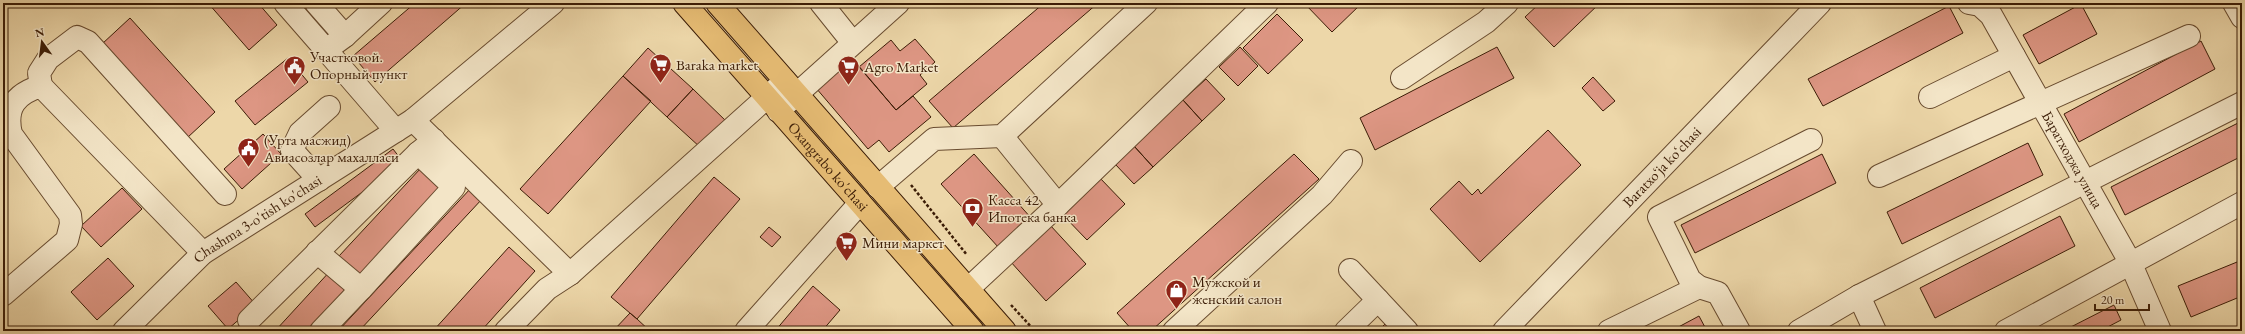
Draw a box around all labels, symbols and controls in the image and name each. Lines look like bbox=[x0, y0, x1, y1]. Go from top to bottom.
north arrow bbox=[22, 22, 62, 62]
text: N bbox=[34, 24, 46, 40]
place label: Участковой. Опорный пункт bbox=[309, 47, 407, 83]
supermarket icon: Baraka market bbox=[647, 52, 673, 85]
public building icon: Участковой. Опорный пункт bbox=[282, 53, 308, 86]
supermarket icon: Agro Market bbox=[836, 54, 862, 87]
place label: Baraka market bbox=[676, 55, 758, 74]
place label: Agro Market bbox=[863, 57, 938, 76]
street label: Баратходжа улица bbox=[2038, 107, 2108, 211]
street label: Oxangrabo ko'chasi bbox=[784, 117, 873, 215]
street label: Baratxoʻja koʻchasi bbox=[1618, 122, 1705, 211]
place label: (Урта масжид) Авиасозлар махалласи bbox=[263, 130, 399, 166]
public building icon: (Урта масжид) Авиасозлар махалласи bbox=[235, 136, 261, 169]
street label: Chashma 3-o'tish ko'chasi bbox=[188, 170, 325, 267]
place label: Касса 42 Ипотека банка bbox=[988, 190, 1076, 226]
bank icon: Касса 42 Ипотека банка bbox=[960, 196, 986, 229]
supermarket icon: Мини маркет bbox=[834, 230, 860, 263]
place label: Мини маркет bbox=[862, 233, 944, 252]
place label: Мужской и женский салон bbox=[1192, 272, 1282, 308]
shop icon: Мужской и женский салон bbox=[1164, 278, 1190, 311]
scale bar bbox=[2095, 286, 2149, 312]
text: 20 m bbox=[2101, 292, 2125, 308]

